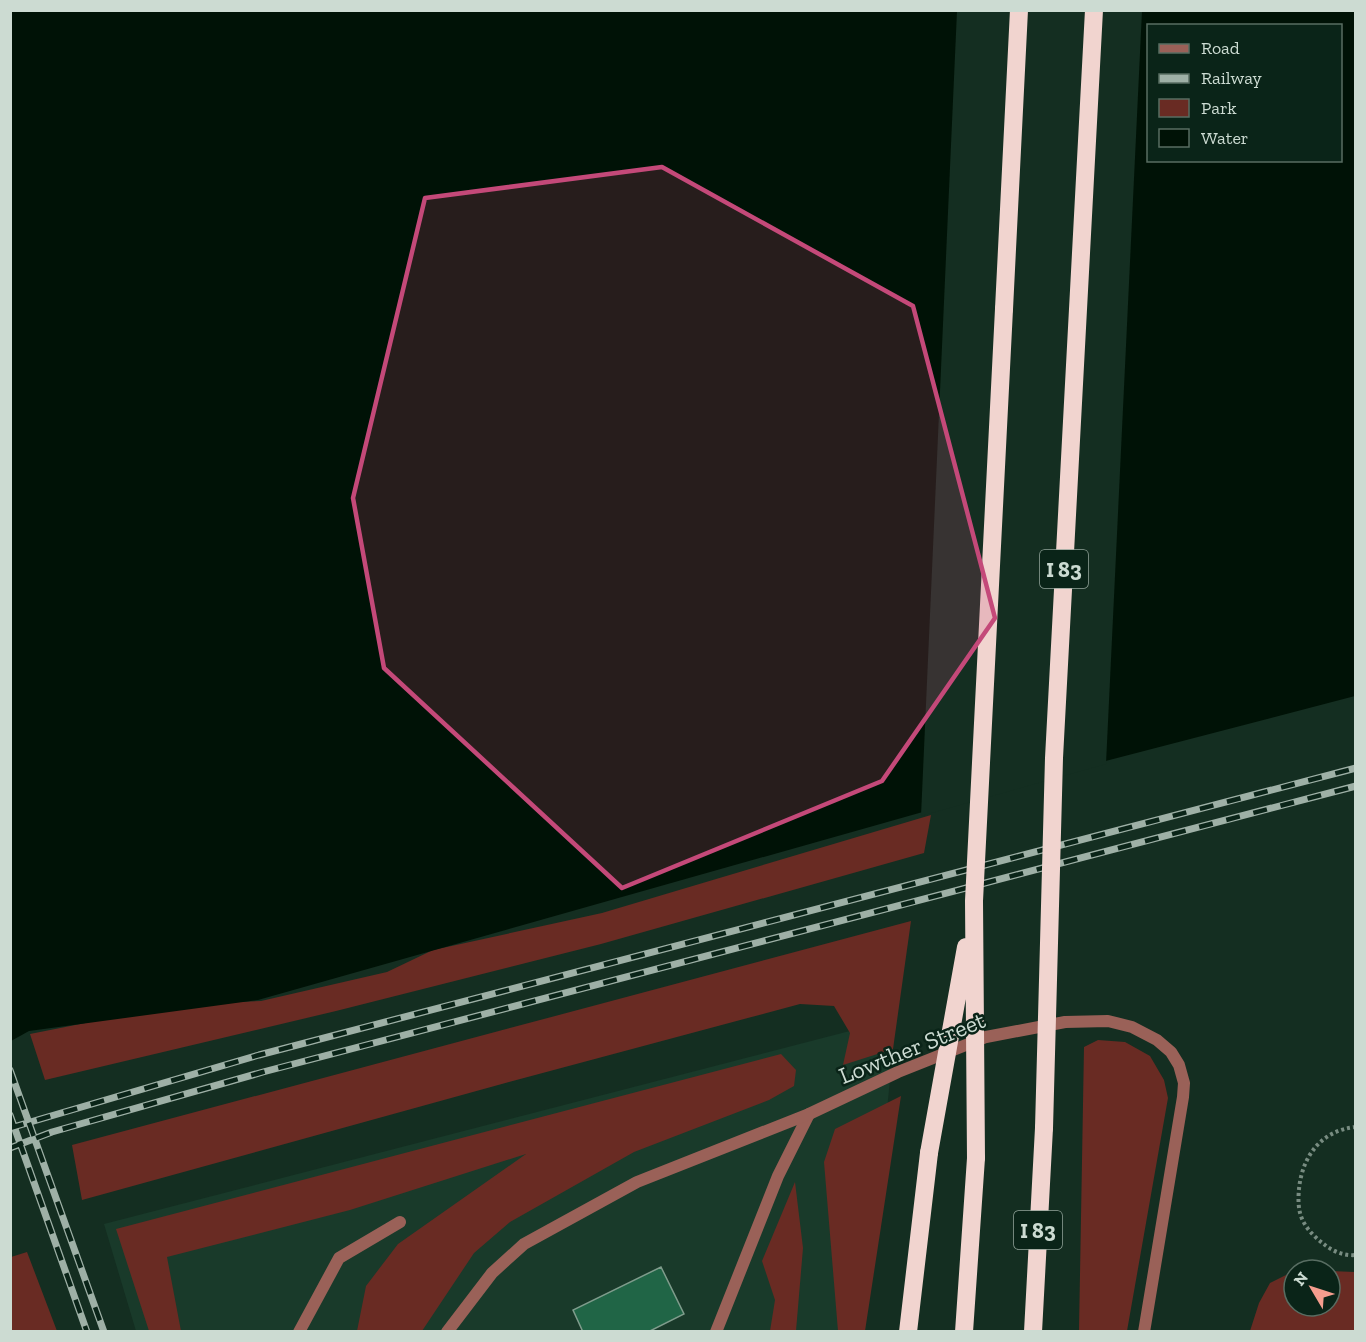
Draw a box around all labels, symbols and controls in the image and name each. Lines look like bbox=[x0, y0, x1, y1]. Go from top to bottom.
legend bbox=[1147, 24, 1342, 162]
text: Road bbox=[1201, 37, 1240, 59]
text: Railway bbox=[1201, 67, 1263, 89]
text: Park bbox=[1201, 97, 1237, 119]
text: Water bbox=[1201, 127, 1248, 149]
road number: I 83 bbox=[1040, 550, 1088, 588]
street label: Lowther Street bbox=[834, 1005, 989, 1090]
road number: I 83 bbox=[1014, 1211, 1062, 1249]
north arrow bbox=[1282, 1258, 1342, 1318]
text: N bbox=[1290, 1268, 1312, 1290]

